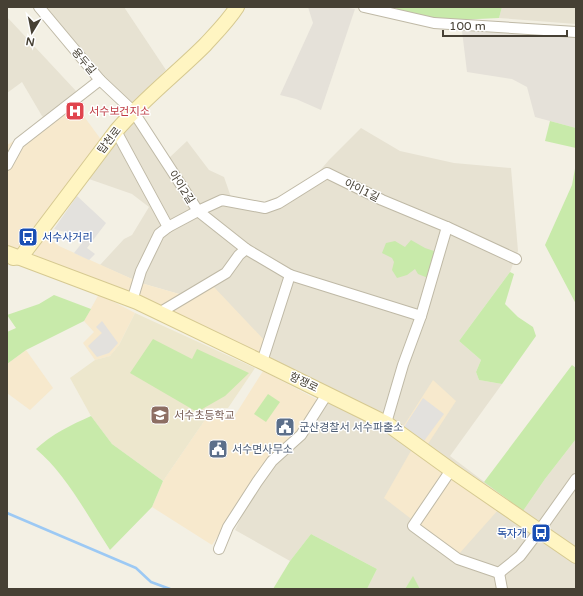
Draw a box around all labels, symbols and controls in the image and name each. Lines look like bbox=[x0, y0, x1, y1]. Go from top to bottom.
north arrow bbox=[12, 12, 52, 52]
scale bar bbox=[443, 12, 567, 38]
text: 100 m bbox=[449, 19, 486, 33]
text: N bbox=[25, 34, 36, 49]
street label: 용두길 bbox=[69, 46, 98, 77]
hospital icon: 서수보건지소 bbox=[64, 100, 86, 122]
place label: 서수보건지소 bbox=[89, 105, 150, 118]
street label: 탑천로 bbox=[95, 124, 124, 156]
street label: 아이2길 bbox=[166, 168, 197, 206]
street label: 아이1길 bbox=[342, 176, 381, 204]
bus stop icon: 서수사거리 bbox=[17, 226, 39, 248]
place label: 서수사거리 bbox=[42, 231, 93, 244]
street label: 항쟁로 bbox=[287, 370, 320, 395]
school or university icon: 서수초등학교 bbox=[149, 404, 171, 426]
place label: 서수초등학교 bbox=[174, 409, 235, 422]
public building icon: 군산경찰서 서수파출소 bbox=[274, 416, 296, 438]
place label: 군산경찰서 서수파출소 bbox=[299, 421, 403, 434]
public building icon: 서수면사무소 bbox=[207, 438, 229, 460]
place label: 서수면사무소 bbox=[232, 443, 293, 456]
bus stop icon: 독자개 bbox=[530, 522, 552, 544]
place label: 독자개 bbox=[497, 527, 527, 540]

